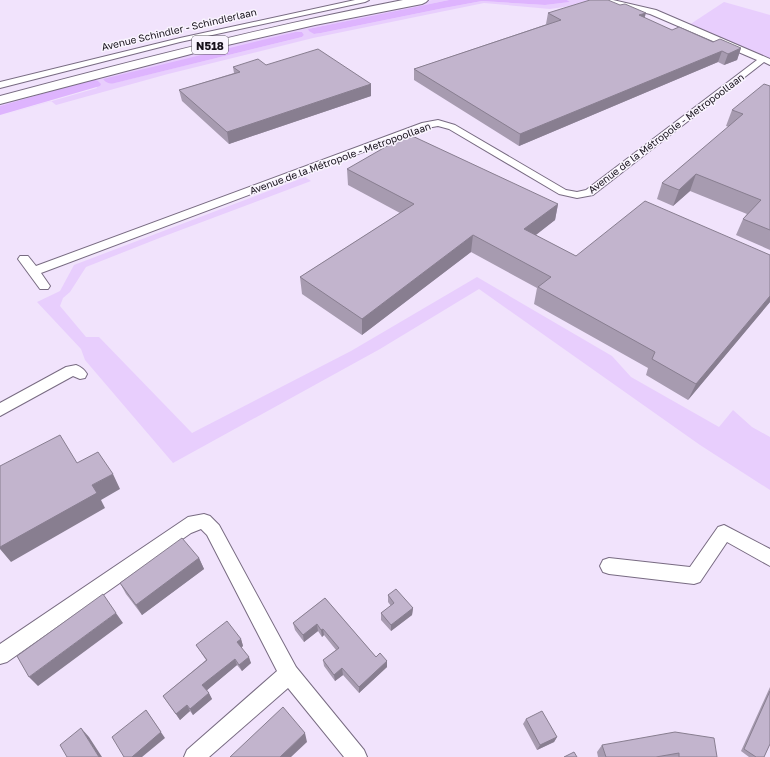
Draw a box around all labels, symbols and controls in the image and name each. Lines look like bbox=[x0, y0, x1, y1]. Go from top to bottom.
street label: Avenue Schindler - Schindlerlaan bbox=[100, 5, 258, 53]
road number: N518 bbox=[192, 36, 228, 54]
street label: Avenue de la Métropole - Metropoollaan bbox=[586, 70, 746, 196]
street label: Avenue de la Métropole - Metropoollaan bbox=[248, 120, 432, 196]

